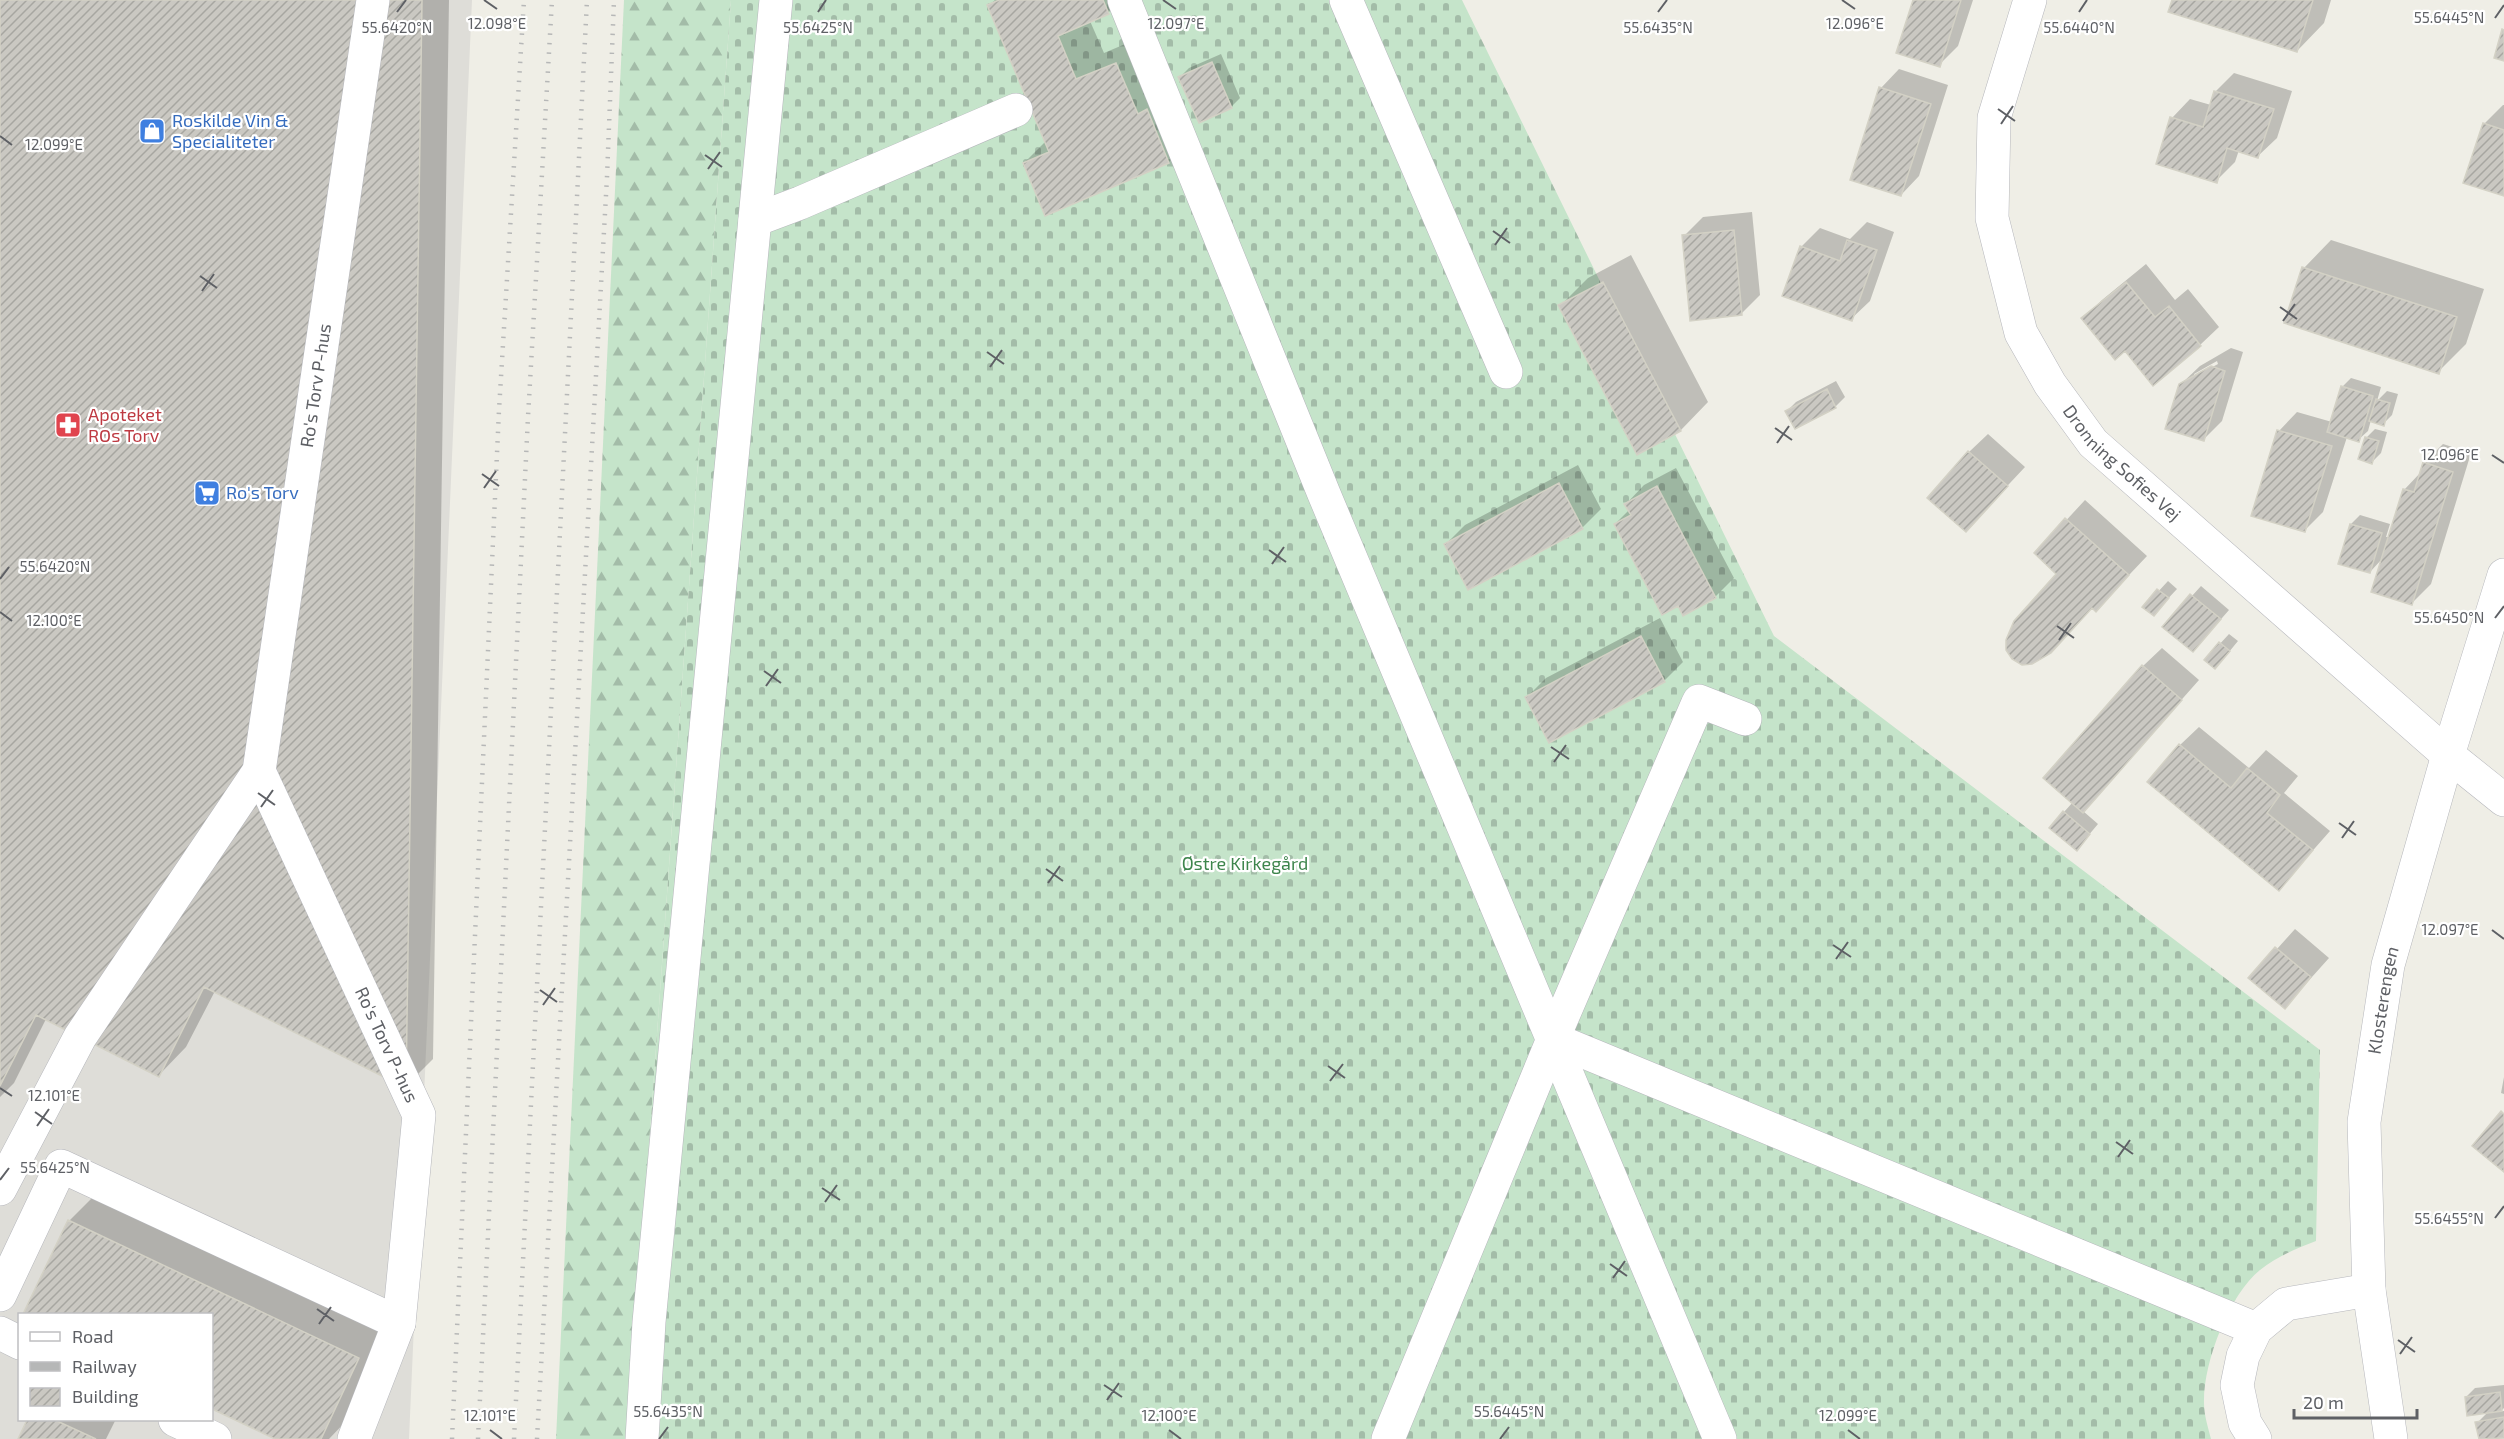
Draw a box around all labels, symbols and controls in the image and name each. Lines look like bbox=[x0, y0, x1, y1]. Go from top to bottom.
text: 55.6445°N bbox=[2414, 8, 2484, 26]
text: 12.098°E bbox=[468, 14, 526, 32]
text: 12.097°E bbox=[1148, 14, 1205, 32]
text: 12.096°E bbox=[1826, 14, 1884, 32]
text: 55.6420°N bbox=[362, 18, 432, 36]
text: 55.6425°N bbox=[783, 18, 853, 36]
text: 55.6435°N bbox=[1623, 18, 1693, 36]
text: 55.6440°N bbox=[2043, 18, 2115, 36]
place label: Roskilde Vin & Specialiteter bbox=[172, 109, 289, 152]
shop icon: Roskilde Vin & Specialiteter bbox=[137, 116, 167, 146]
text: 12.099°E bbox=[25, 135, 83, 153]
street label: Ro's Torv P-hus bbox=[295, 322, 335, 449]
street label: Dronning Sofies Vej bbox=[2059, 400, 2186, 525]
place label: Apoteket ROs Torv bbox=[88, 403, 162, 446]
pharmacy icon: Apoteket ROs Torv bbox=[53, 410, 83, 440]
text: 12.096°E bbox=[2421, 445, 2479, 463]
supermarket icon: Ro's Torv bbox=[192, 478, 222, 508]
place label: Ro's Torv bbox=[226, 481, 299, 503]
text: 55.6420°N bbox=[20, 557, 90, 575]
text: 55.6450°N bbox=[2414, 608, 2484, 626]
text: 12.100°E bbox=[26, 611, 82, 629]
park label: Østre Kirkegård bbox=[1182, 852, 1308, 874]
text: 12.097°E bbox=[2422, 920, 2479, 938]
street label: Klosterengen bbox=[2363, 943, 2403, 1056]
street label: Ro's Torv P-hus bbox=[351, 983, 424, 1106]
text: 12.101°E bbox=[28, 1086, 80, 1104]
text: 55.6425°N bbox=[20, 1158, 90, 1176]
text: 55.6455°N bbox=[2414, 1209, 2484, 1227]
legend bbox=[18, 1313, 213, 1421]
text: Road bbox=[72, 1325, 113, 1347]
text: Railway bbox=[72, 1355, 137, 1377]
scale bar bbox=[2294, 1382, 2417, 1420]
text: Building bbox=[72, 1385, 139, 1407]
text: 20 m bbox=[2303, 1391, 2344, 1413]
text: 55.6435°N bbox=[633, 1402, 703, 1420]
text: 55.6445°N bbox=[1474, 1402, 1544, 1420]
text: 12.101°E bbox=[464, 1406, 516, 1424]
text: 12.100°E bbox=[1141, 1406, 1197, 1424]
text: 12.099°E bbox=[1819, 1406, 1877, 1424]

